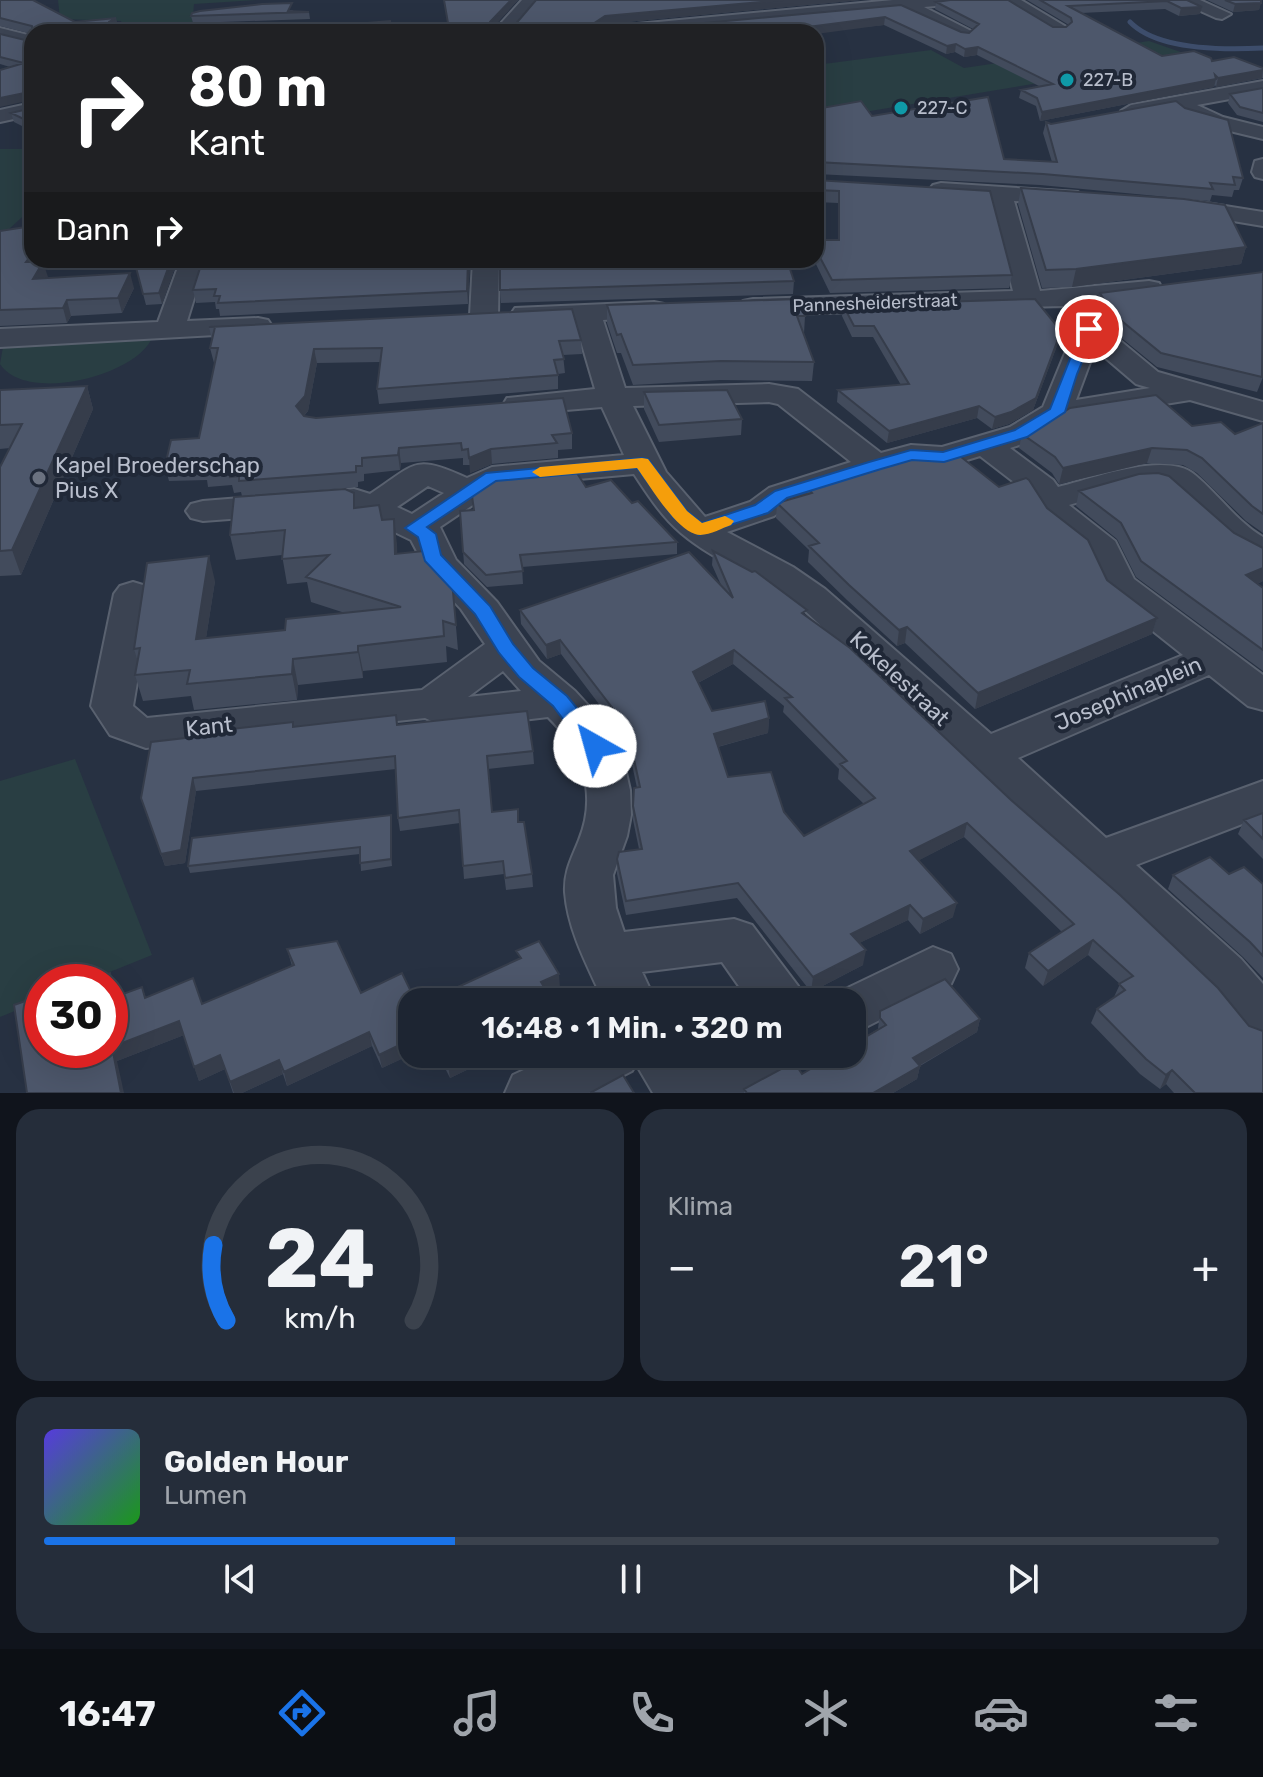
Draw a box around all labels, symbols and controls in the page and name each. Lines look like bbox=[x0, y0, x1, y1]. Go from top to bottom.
text: 80 m bbox=[188, 54, 327, 120]
icon: right bbox=[56, 56, 160, 160]
place label: 227-B bbox=[1083, 69, 1133, 91]
marker: 227-B bbox=[1058, 71, 1076, 89]
place label: 227-C bbox=[917, 97, 967, 119]
marker: 227-C bbox=[892, 99, 910, 117]
text: Kant bbox=[188, 121, 265, 164]
icon: right bbox=[146, 208, 190, 252]
text: Dann bbox=[56, 212, 130, 248]
street label: Pannesheiderstraat bbox=[792, 289, 958, 317]
pin bbox=[1055, 295, 1123, 363]
icon: arrive bbox=[1067, 307, 1111, 351]
place label: Kapel Broederschap Pius X bbox=[55, 452, 260, 504]
marker: Kapel Broederschap Pius X bbox=[30, 469, 48, 487]
street label: Kokelestraat bbox=[844, 625, 956, 732]
street label: Josephinaplein bbox=[1051, 650, 1206, 737]
position arrow bbox=[553, 704, 637, 788]
street label: Kant bbox=[184, 711, 234, 742]
speed limit sign: 30 bbox=[24, 964, 128, 1068]
text: 16:48 · 1 Min. · 320 m bbox=[481, 1010, 783, 1046]
text: Klima bbox=[668, 1191, 733, 1222]
text: 24 bbox=[264, 1209, 375, 1308]
text: 21° bbox=[898, 1231, 989, 1302]
text: − bbox=[668, 1241, 696, 1293]
text: + bbox=[1192, 1241, 1219, 1293]
text: km/h bbox=[284, 1301, 355, 1335]
text: Golden Hour bbox=[164, 1444, 348, 1480]
text: Lumen bbox=[164, 1480, 247, 1511]
icon: previous bbox=[218, 1557, 262, 1601]
icon: pause bbox=[609, 1557, 653, 1601]
icon: next bbox=[1001, 1557, 1045, 1601]
icon: directions bbox=[274, 1685, 330, 1741]
icon: music bbox=[449, 1685, 505, 1741]
icon: phone bbox=[624, 1685, 680, 1741]
icon: climate bbox=[798, 1685, 854, 1741]
icon: car bbox=[973, 1685, 1029, 1741]
icon: filters bbox=[1148, 1685, 1204, 1741]
text: 16:47 bbox=[59, 1692, 156, 1735]

